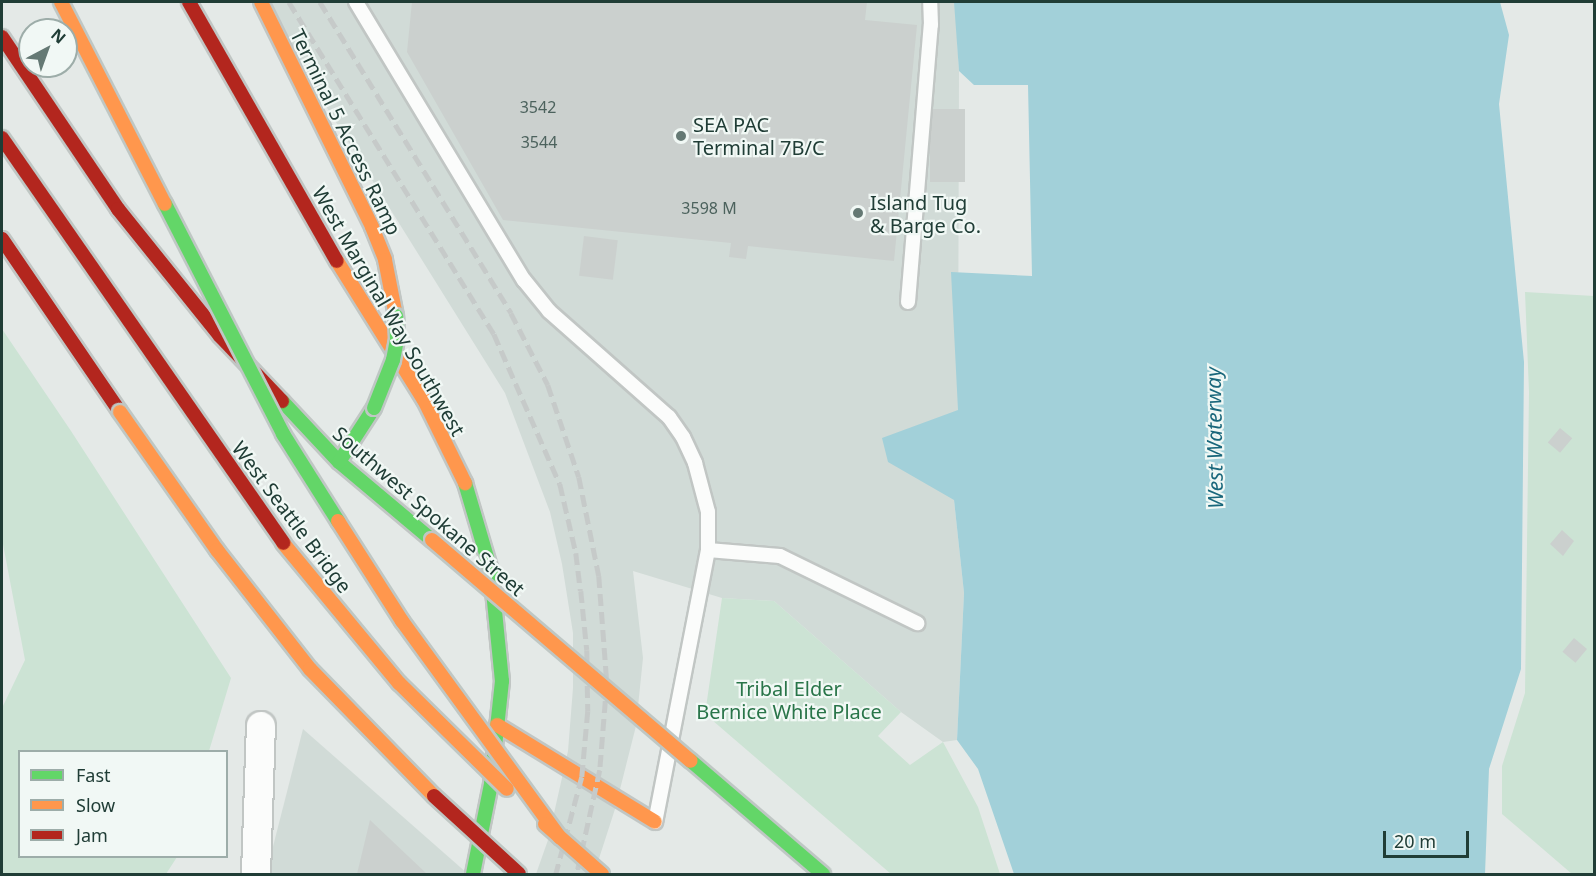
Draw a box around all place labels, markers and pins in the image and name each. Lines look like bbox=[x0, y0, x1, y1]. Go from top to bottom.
place label: SEA PAC Terminal 7B/C bbox=[693, 112, 825, 159]
marker: SEA PAC Terminal 7B/C bbox=[674, 129, 688, 143]
place label: Island Tug & Barge Co. bbox=[870, 190, 981, 237]
marker: Island Tug & Barge Co. bbox=[851, 206, 865, 220]

